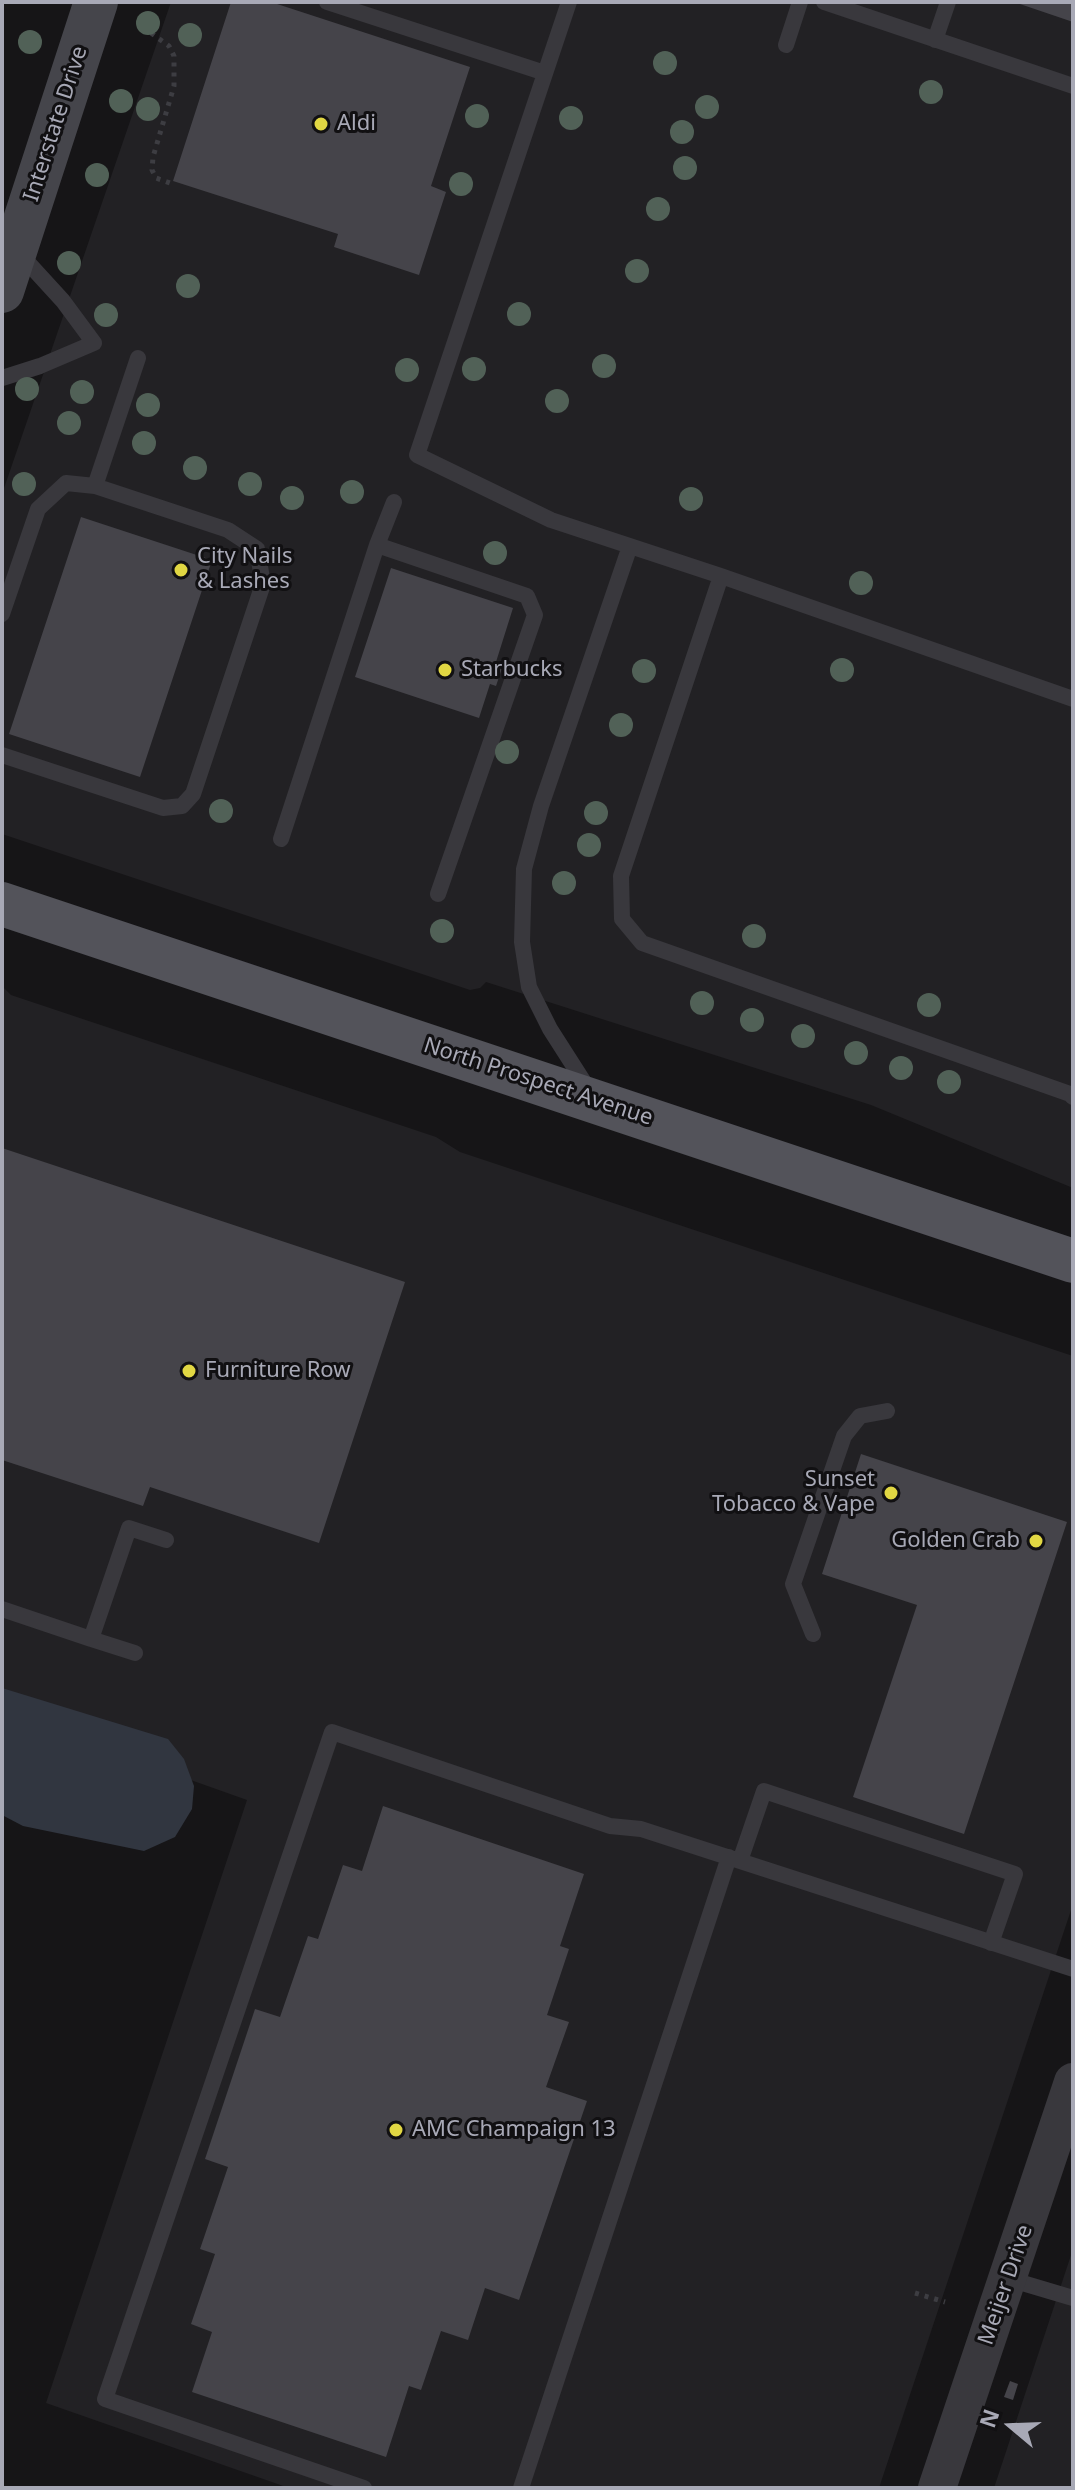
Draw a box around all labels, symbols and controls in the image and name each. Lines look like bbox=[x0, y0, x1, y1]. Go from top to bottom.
street label: Interstate Drive bbox=[18, 43, 94, 205]
place label: Aldi bbox=[337, 111, 376, 137]
marker: Aldi bbox=[312, 115, 330, 133]
place label: City Nails & Lashes bbox=[197, 544, 292, 596]
marker: City Nails & Lashes bbox=[172, 561, 190, 579]
place label: Starbucks bbox=[461, 657, 562, 683]
marker: Starbucks bbox=[436, 661, 454, 679]
street label: North Prospect Avenue bbox=[420, 1032, 656, 1132]
place label: Furniture Row bbox=[205, 1358, 351, 1384]
marker: Furniture Row bbox=[180, 1362, 198, 1380]
place label: Sunset Tobacco & Vape bbox=[712, 1467, 875, 1518]
marker: Sunset Tobacco & Vape bbox=[882, 1484, 900, 1502]
place label: Golden Crab bbox=[891, 1528, 1020, 1554]
marker: Golden Crab bbox=[1027, 1532, 1045, 1550]
place label: AMC Champaign 13 bbox=[412, 2117, 616, 2143]
marker: AMC Champaign 13 bbox=[387, 2121, 405, 2139]
street label: Meijer Drive bbox=[973, 2221, 1039, 2349]
north arrow bbox=[971, 2386, 1051, 2466]
text: N bbox=[971, 2405, 1005, 2432]

